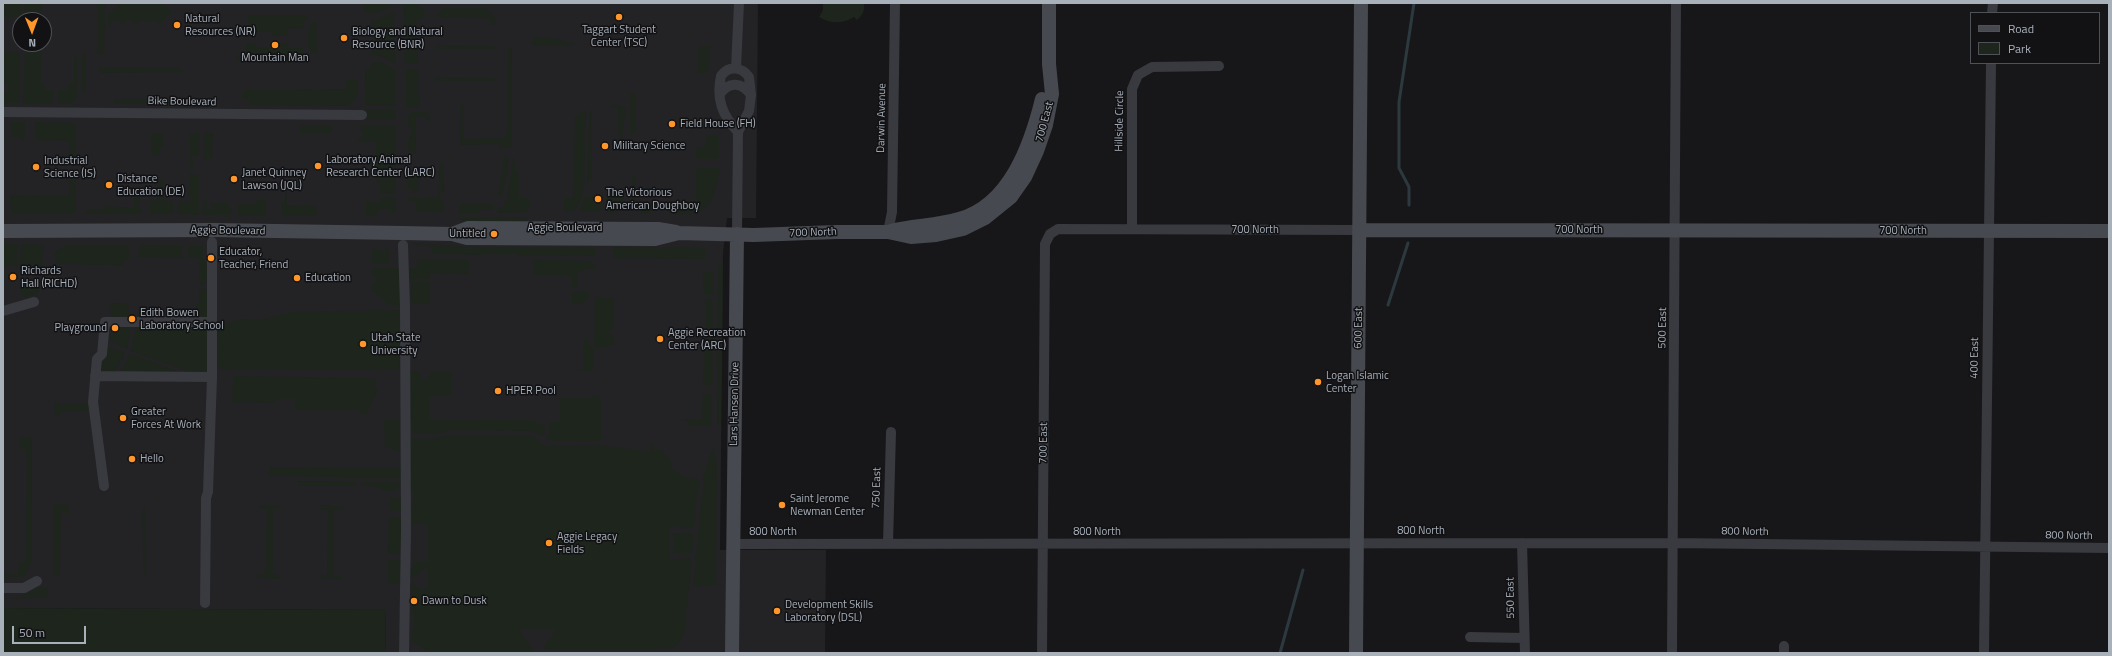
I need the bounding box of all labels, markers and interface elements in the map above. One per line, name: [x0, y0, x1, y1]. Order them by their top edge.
north arrow: [12, 12, 52, 52]
place label: Natural Resources (NR): [185, 12, 256, 38]
marker: Taggart Student Center (TSC): [614, 12, 624, 22]
legend: [1970, 12, 2100, 64]
text: Road: [2008, 19, 2034, 38]
marker: Natural Resources (NR): [172, 20, 182, 30]
place label: Taggart Student Center (TSC): [582, 23, 656, 49]
place label: Biology and Natural Resource (BNR): [352, 25, 443, 51]
marker: Biology and Natural Resource (BNR): [339, 33, 349, 43]
text: N: [28, 35, 36, 51]
text: Park: [2008, 39, 2031, 58]
marker: Mountain Man: [270, 40, 280, 50]
place label: Mountain Man: [241, 51, 309, 65]
street label: Darwin Avenue: [875, 83, 889, 153]
street label: Hillside Circle: [1113, 90, 1127, 152]
street label: Bike Boulevard: [147, 95, 217, 109]
street label: 700 East: [1033, 100, 1057, 144]
place label: Field House (FH): [680, 117, 756, 131]
marker: Field House (FH): [667, 119, 677, 129]
place label: Military Science: [613, 139, 685, 153]
marker: Military Science: [600, 141, 610, 151]
place label: Laboratory Animal Research Center (LARC): [326, 153, 435, 179]
place label: Industrial Science (IS): [44, 154, 96, 180]
marker: Laboratory Animal Research Center (LARC): [313, 161, 323, 171]
marker: Industrial Science (IS): [31, 162, 41, 172]
place label: Janet Quinney Lawson (JQL): [242, 166, 306, 192]
place label: Distance Education (DE): [117, 172, 184, 198]
marker: Janet Quinney Lawson (JQL): [229, 174, 239, 184]
marker: Distance Education (DE): [104, 180, 114, 190]
place label: The Victorious American Doughboy: [606, 186, 699, 212]
marker: The Victorious American Doughboy: [593, 194, 603, 204]
street label: Aggie Boulevard: [528, 221, 602, 235]
street label: 700 North: [1231, 223, 1279, 237]
street label: 700 North: [1555, 223, 1603, 237]
street label: Aggie Boulevard: [191, 224, 265, 238]
street label: 700 North: [1879, 224, 1927, 238]
street label: 700 North: [789, 226, 837, 240]
place label: Untitled: [449, 227, 486, 241]
marker: Untitled: [489, 229, 499, 239]
place label: Educator, Teacher, Friend: [219, 245, 288, 271]
marker: Educator, Teacher, Friend: [206, 253, 216, 263]
place label: Richards Hall (RICHD): [21, 264, 77, 290]
place label: Education: [305, 271, 351, 285]
marker: Richards Hall (RICHD): [8, 272, 18, 282]
marker: Education: [292, 273, 302, 283]
place label: Edith Bowen Laboratory School: [140, 306, 224, 332]
street label: 600 East: [1352, 307, 1366, 349]
street label: 500 East: [1656, 307, 1670, 349]
marker: Edith Bowen Laboratory School: [127, 314, 137, 324]
place label: Playground: [55, 321, 107, 335]
marker: Playground: [110, 323, 120, 333]
place label: Aggie Recreation Center (ARC): [668, 326, 746, 352]
place label: Utah State University: [371, 331, 420, 357]
marker: Aggie Recreation Center (ARC): [655, 334, 665, 344]
street label: 400 East: [1968, 337, 1982, 379]
marker: Utah State University: [358, 339, 368, 349]
street label: Lars Hansen Drive: [728, 362, 742, 446]
place label: Logan Islamic Center: [1326, 369, 1389, 395]
marker: Logan Islamic Center: [1313, 377, 1323, 387]
place label: HPER Pool: [506, 384, 556, 398]
marker: HPER Pool: [493, 386, 503, 396]
place label: Greater Forces At Work: [131, 405, 201, 431]
marker: Greater Forces At Work: [118, 413, 128, 423]
street label: 700 East: [1037, 422, 1051, 464]
place label: Hello: [140, 452, 164, 466]
marker: Hello: [127, 454, 137, 464]
street label: 750 East: [870, 467, 884, 509]
place label: Saint Jerome Newman Center: [790, 492, 865, 518]
marker: Saint Jerome Newman Center: [777, 500, 787, 510]
street label: 800 North: [1397, 524, 1445, 538]
street label: 800 North: [749, 525, 797, 539]
street label: 800 North: [1073, 525, 1121, 539]
street label: 800 North: [1721, 525, 1769, 539]
street label: 800 North: [2045, 529, 2093, 543]
place label: Aggie Legacy Fields: [557, 530, 617, 556]
marker: Aggie Legacy Fields: [544, 538, 554, 548]
street label: 550 East: [1504, 577, 1518, 619]
place label: Dawn to Dusk: [422, 594, 487, 608]
marker: Dawn to Dusk: [409, 596, 419, 606]
place label: Development Skills Laboratory (DSL): [785, 598, 873, 624]
marker: Development Skills Laboratory (DSL): [772, 606, 782, 616]
scale bar: [14, 618, 88, 644]
text: 50 m: [19, 623, 45, 642]

